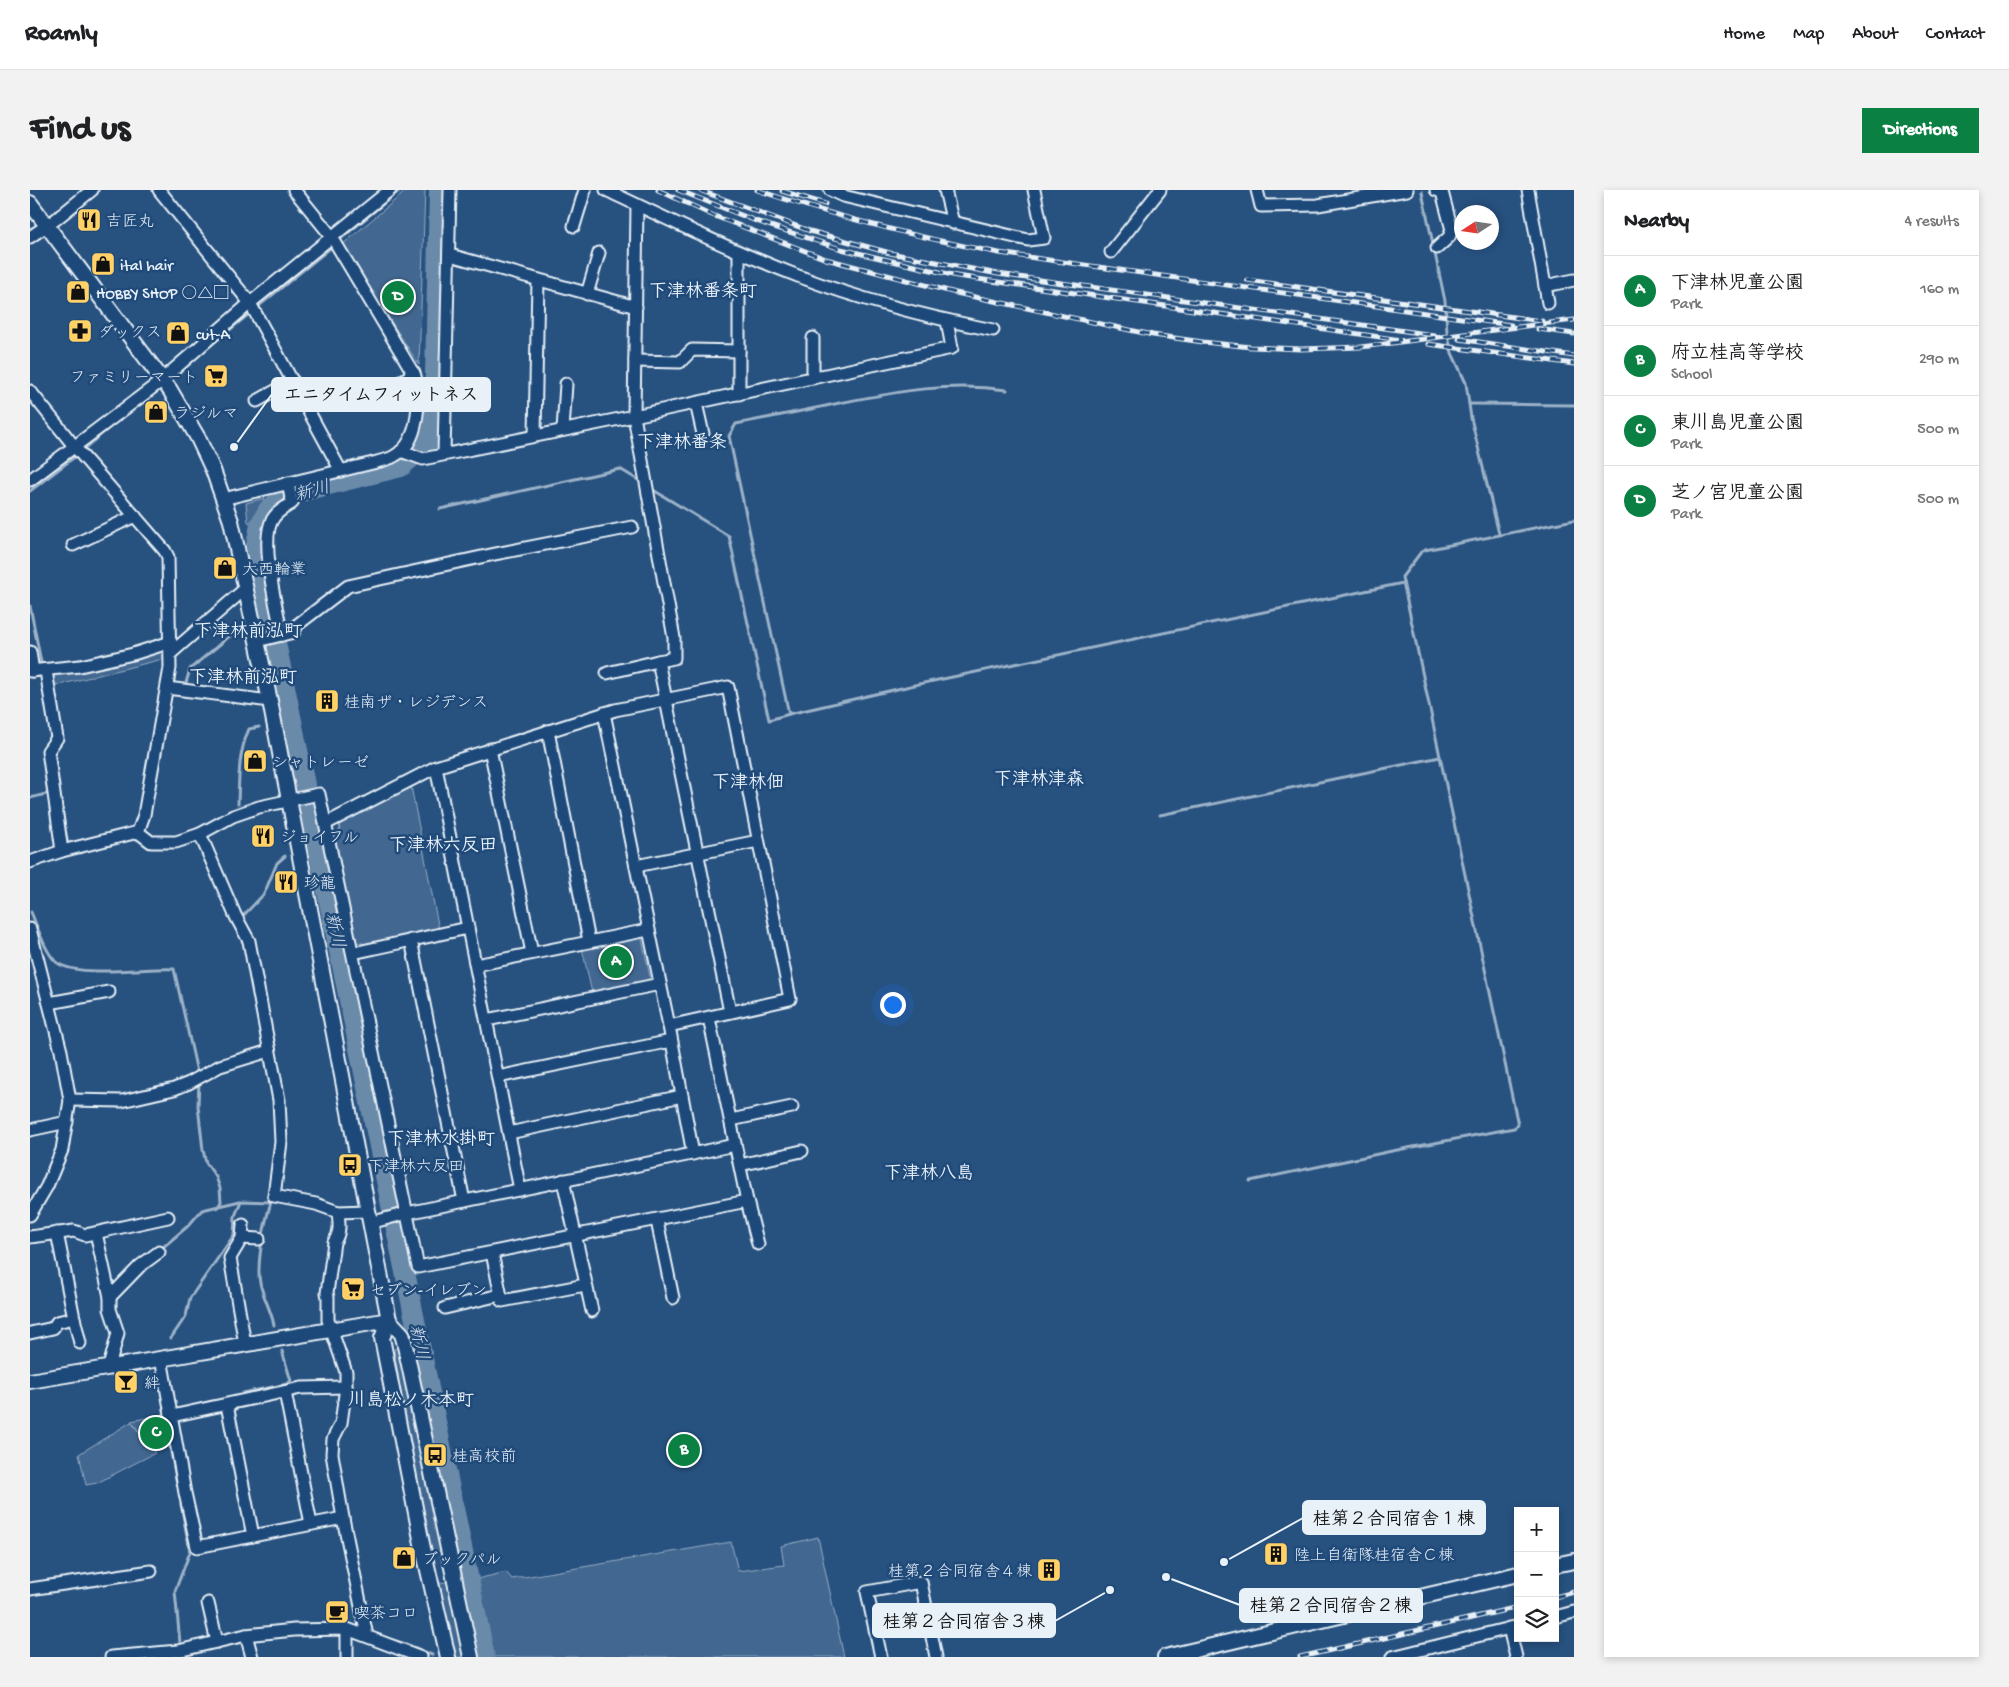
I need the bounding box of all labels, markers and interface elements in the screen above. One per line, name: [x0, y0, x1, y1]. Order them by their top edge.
text: Roamly: [25, 20, 98, 49]
text: Home: [1723, 24, 1765, 45]
text: Map: [1793, 24, 1824, 45]
text: About: [1852, 24, 1898, 45]
text: Contact: [1926, 24, 1984, 45]
button: Directions: [1862, 108, 1979, 153]
text: Find us: [30, 110, 130, 151]
north arrow: [1454, 205, 1499, 250]
restaurant icon: 吉匠丸: [76, 207, 102, 233]
text: Nearby: [1624, 210, 1689, 235]
place label: 吉匠丸: [106, 213, 154, 233]
text: 4 results: [1904, 213, 1959, 232]
shop icon: ital hair: [90, 251, 116, 277]
place label: ital hair: [120, 258, 174, 277]
text: 下津林児童公園: [1671, 273, 1804, 296]
pin: D: [382, 278, 414, 316]
shop icon: HOBBY SHOP ○△□: [65, 279, 91, 305]
district label: 下津林番条町: [649, 281, 757, 303]
text: A: [1635, 281, 1645, 300]
text: 160 m: [1920, 281, 1959, 300]
place label: HOBBY SHOP ○△□: [96, 285, 229, 305]
text: Park: [1671, 296, 1702, 315]
pharmacy icon: ダックス: [67, 318, 93, 344]
shop icon: cut-A: [165, 320, 191, 346]
place label: ダックス: [98, 324, 162, 344]
place label: cut-A: [196, 327, 232, 346]
text: 府立桂高等学校: [1671, 343, 1804, 366]
text: B: [1636, 351, 1644, 370]
text: 290 m: [1919, 351, 1959, 370]
supermarket icon: ファミリーマート: [203, 363, 229, 389]
text: School: [1671, 366, 1713, 385]
place label: ファミリーマート: [70, 370, 198, 389]
callout: エニタイムフィットネス: [272, 378, 490, 411]
text: エニタイムフィットネス: [284, 386, 478, 407]
shop icon: ラジルマ: [143, 399, 169, 425]
place label: ラジルマ: [174, 405, 238, 425]
text: 東川島児童公園: [1671, 413, 1804, 436]
text: C: [1636, 421, 1644, 440]
text: 500 m: [1917, 421, 1959, 440]
district label: 下津林番条: [637, 432, 727, 454]
text: Park: [1671, 436, 1702, 455]
water label: 新川: [292, 477, 333, 507]
text: 芝ノ宮児童公園: [1671, 483, 1804, 506]
text: D: [1635, 491, 1645, 510]
text: 500 m: [1917, 491, 1959, 510]
text: Park: [1671, 506, 1702, 525]
shop icon: 大西輪業: [212, 555, 238, 581]
place label: 大西輪業: [242, 561, 306, 581]
district label: 下津林前泓町: [194, 621, 302, 643]
district label: 下津林前泓町: [189, 667, 297, 689]
building icon: 桂南ザ・レジデンス: [314, 688, 340, 714]
place label: 桂南ザ・レジデンス: [344, 693, 488, 714]
shop icon: シャトレーゼ: [242, 748, 268, 774]
place label: シャトレーゼ: [272, 755, 369, 774]
district label: 下津林津森: [994, 769, 1084, 791]
district label: 下津林佃: [712, 772, 784, 794]
restaurant icon: ジョイフル: [250, 823, 276, 849]
place label: ジョイフル: [280, 829, 359, 849]
district label: 下津林六反田: [389, 835, 497, 857]
restaurant icon: 珍龍: [273, 869, 299, 895]
place label: 珍龍: [304, 874, 336, 895]
water label: 新川: [320, 911, 349, 950]
pin: A: [600, 943, 632, 981]
your location: [880, 992, 906, 1018]
district label: 下津林水掛町: [387, 1129, 495, 1151]
bus stop icon: 下津林六反田: [337, 1152, 363, 1178]
place label: 下津林六反田: [368, 1157, 464, 1178]
district label: 下津林八島: [884, 1163, 974, 1185]
supermarket icon: セブン-イレブン: [340, 1276, 366, 1302]
place label: セブン-イレブン: [370, 1282, 487, 1302]
water label: 新川: [404, 1323, 433, 1362]
bar icon: 絆: [113, 1369, 139, 1395]
place label: 絆: [144, 1375, 160, 1395]
district label: 川島松ノ木本町: [348, 1390, 474, 1412]
pin: C: [140, 1414, 172, 1452]
pin: B: [668, 1431, 700, 1469]
bus stop icon: 桂高校前: [422, 1442, 448, 1468]
place label: 桂高校前: [452, 1448, 516, 1468]
callout: 桂第２合同宿舎１棟: [1303, 1501, 1485, 1534]
map controls: [1514, 1507, 1559, 1642]
button: +: [1514, 1507, 1559, 1552]
text: 桂第２合同宿舎１棟: [1313, 1509, 1475, 1531]
building icon: 陸上自衛隊桂宿舎Ｃ棟: [1263, 1541, 1289, 1567]
shop icon: ブックパル: [391, 1545, 417, 1571]
place label: 陸上自衛隊桂宿舎Ｃ棟: [1294, 1546, 1454, 1567]
place label: ブックパル: [422, 1551, 502, 1571]
button: −: [1514, 1552, 1559, 1597]
building icon: 桂第２合同宿舎４棟: [1036, 1557, 1062, 1583]
place label: 桂第２合同宿舎４棟: [888, 1562, 1032, 1583]
callout: 桂第２合同宿舎２棟: [1240, 1589, 1422, 1622]
text: 桂第２合同宿舎２棟: [1250, 1596, 1412, 1618]
button: layers: [1514, 1597, 1559, 1642]
cafe icon: 喫茶コロ: [324, 1599, 350, 1625]
callout: 桂第２合同宿舎３棟: [873, 1604, 1055, 1637]
place label: 喫茶コロ: [354, 1605, 418, 1625]
text: 桂第２合同宿舎３棟: [883, 1612, 1045, 1634]

